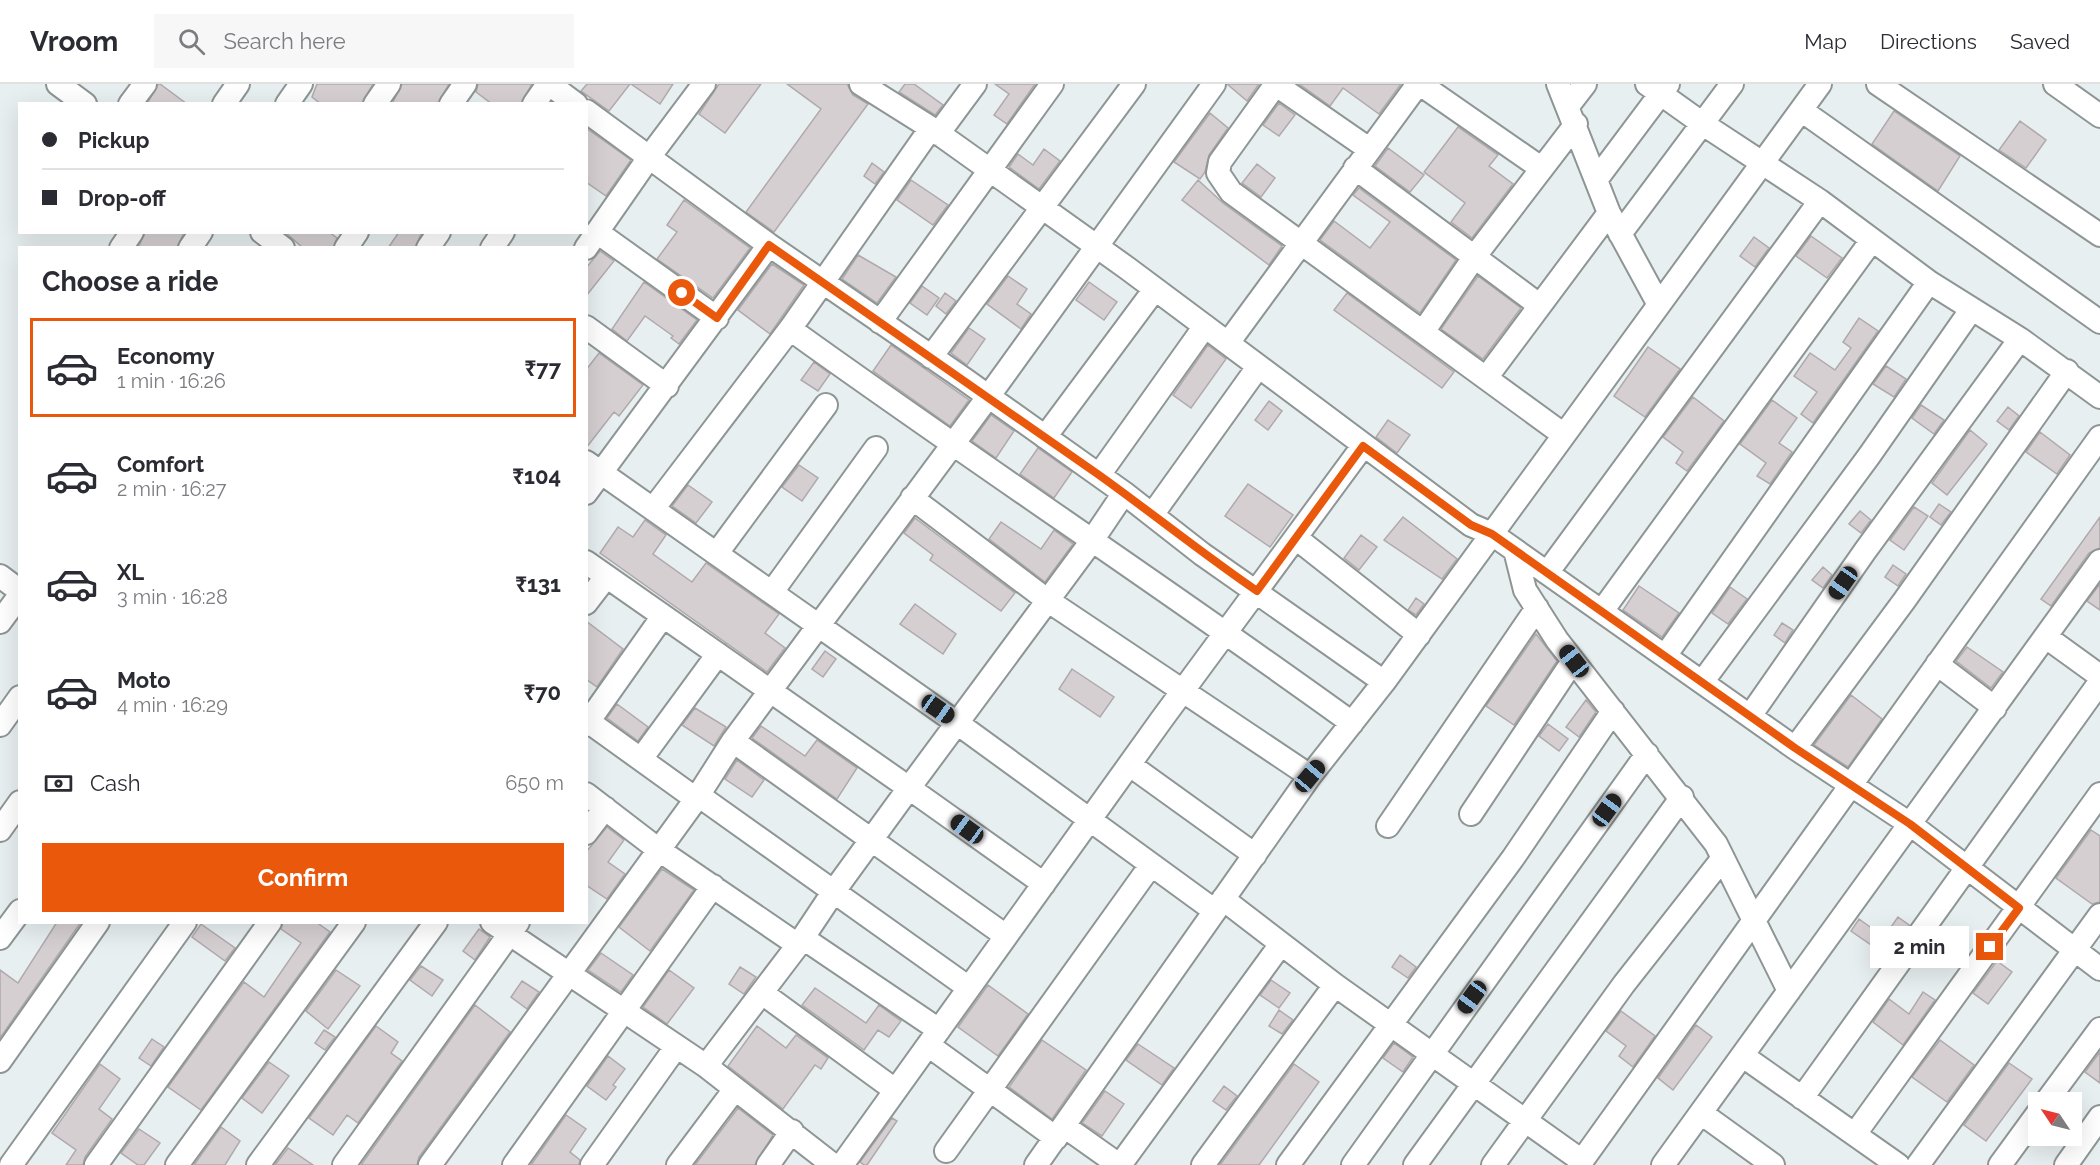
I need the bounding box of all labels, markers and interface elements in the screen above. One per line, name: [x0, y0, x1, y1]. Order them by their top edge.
search box: [154, 14, 574, 68]
text: Vroom: [30, 25, 118, 58]
icon: search: [175, 25, 208, 58]
text: Search here: [223, 28, 346, 54]
text: Map: [1804, 29, 1847, 54]
text: Directions: [1880, 29, 1977, 54]
text: Saved: [2010, 29, 2070, 54]
text: Pickup: [78, 127, 150, 153]
text: Drop-off: [78, 185, 166, 211]
text: Choose a ride: [42, 266, 218, 297]
route start: [668, 279, 695, 306]
icon: car: [45, 341, 99, 395]
text: Economy: [117, 343, 215, 369]
text: ₹77: [524, 355, 561, 381]
text: 1 min · 16:26: [117, 369, 226, 393]
icon: car: [45, 449, 99, 503]
text: Comfort: [117, 451, 204, 477]
text: ₹104: [512, 463, 561, 489]
text: 2 min · 16:27: [117, 477, 226, 501]
icon: car: [45, 557, 99, 611]
text: XL: [117, 559, 144, 585]
car: [1825, 563, 1861, 603]
text: ₹131: [515, 571, 561, 597]
text: 3 min · 16:28: [117, 585, 228, 609]
car: [1556, 641, 1592, 681]
icon: car: [45, 665, 99, 719]
text: Moto: [117, 667, 171, 693]
text: ₹70: [523, 679, 561, 705]
car: [918, 691, 958, 727]
text: 4 min · 16:29: [117, 693, 228, 717]
car: [1292, 756, 1328, 796]
icon: cash: [42, 767, 75, 800]
text: Cash: [90, 770, 141, 796]
text: 650 m: [505, 771, 564, 795]
car: [1589, 790, 1625, 830]
car: [947, 811, 987, 847]
button: Confirm: [42, 843, 564, 912]
callout: 2 min: [1870, 926, 1969, 968]
route end: [1976, 933, 2003, 960]
text: 2 min: [1894, 935, 1945, 959]
car: [1454, 977, 1490, 1017]
north arrow: [2028, 1092, 2082, 1146]
map controls: [2028, 1092, 2082, 1146]

